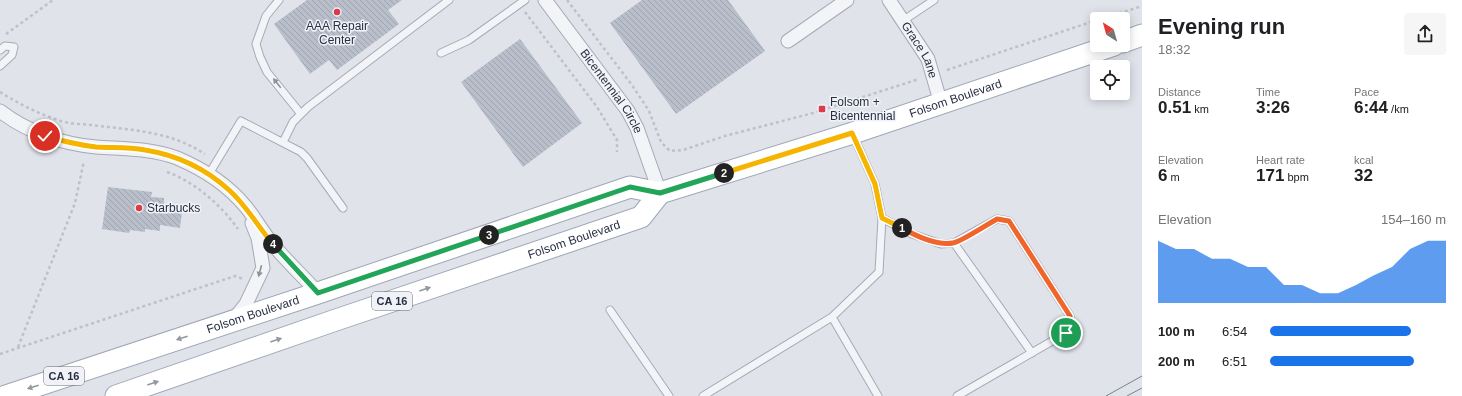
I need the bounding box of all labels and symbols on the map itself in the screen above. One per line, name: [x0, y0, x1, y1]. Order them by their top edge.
marker: AAA Repair Center: [332, 7, 342, 17]
north arrow: [1090, 12, 1130, 52]
place label: AAA Repair Center: [306, 19, 368, 47]
street label: Grace Lane: [898, 19, 940, 80]
street label: Bicentennial Circle: [577, 46, 645, 135]
street label: Folsom Boulevard: [907, 76, 1004, 121]
one-way arrow: [272, 78, 281, 89]
place label: Folsom + Bicentennial: [830, 95, 895, 123]
marker: Folsom + Bicentennial: [817, 104, 827, 114]
pin: [28, 119, 62, 153]
pin: 2: [714, 163, 734, 183]
place label: Starbucks: [147, 201, 200, 215]
marker: Starbucks: [134, 203, 144, 213]
street label: Folsom Boulevard: [526, 217, 622, 262]
pin: 1: [892, 218, 912, 238]
pin: 3: [479, 225, 499, 245]
pin: 4: [263, 234, 283, 254]
one-way arrow: [257, 264, 263, 277]
one-way arrow: [420, 286, 432, 292]
road number: CA 16: [372, 292, 412, 310]
street label: Folsom Boulevard: [205, 293, 301, 336]
pin: [1049, 316, 1083, 350]
one-way arrow: [176, 335, 188, 341]
one-way arrow: [270, 337, 282, 343]
road number: CA 16: [44, 367, 84, 385]
one-way arrow: [147, 380, 159, 386]
one-way arrow: [27, 384, 39, 390]

